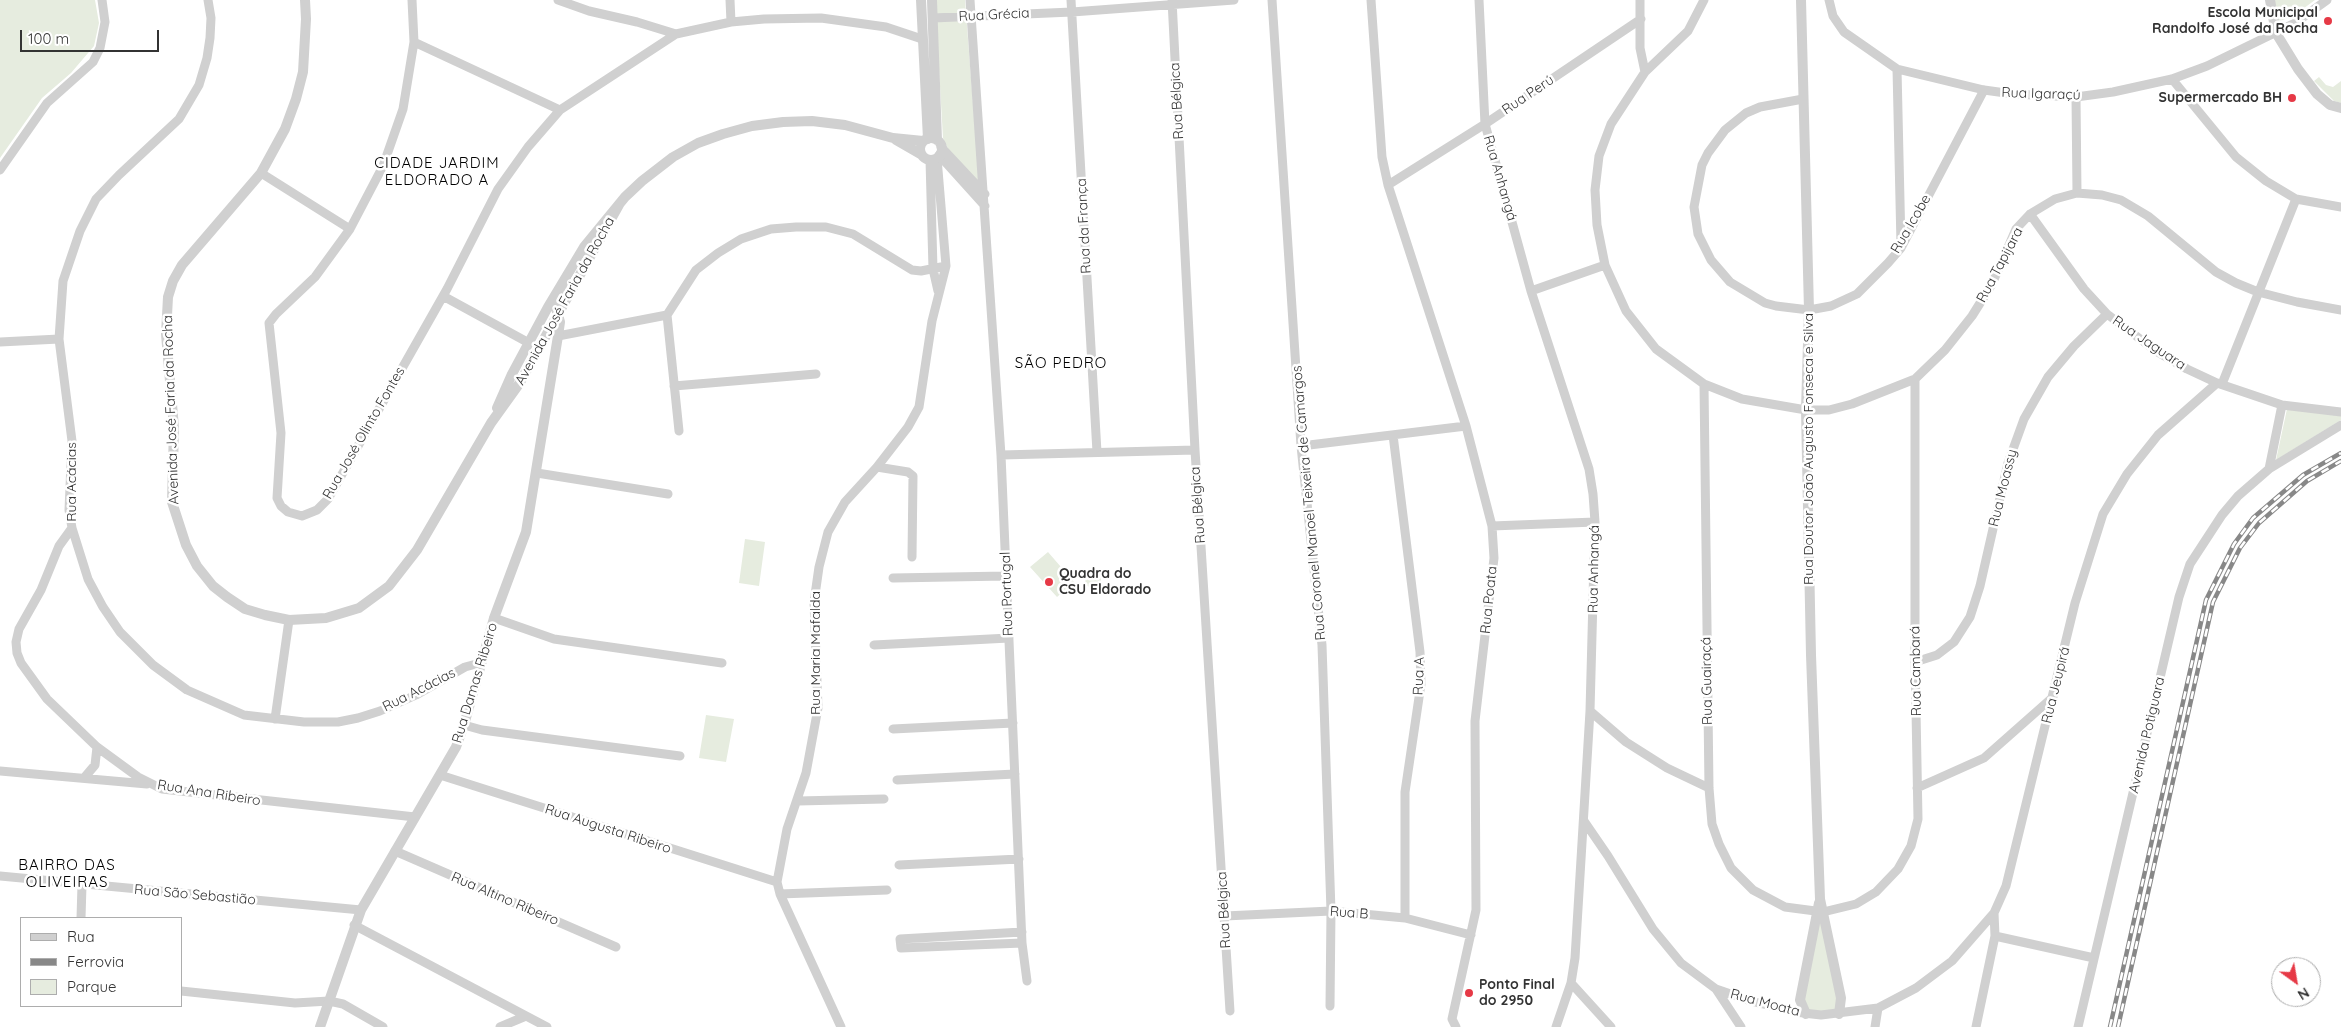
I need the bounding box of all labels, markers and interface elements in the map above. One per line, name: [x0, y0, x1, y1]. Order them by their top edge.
street label: Rua Grécia: [958, 5, 1030, 25]
place label: Escola Municipal Randolfo José da Rocha: [2152, 5, 2318, 38]
marker: Escola Municipal Randolfo José da Rocha: [2322, 15, 2334, 27]
scale bar: [22, 20, 161, 52]
text: 100 m: [28, 29, 69, 48]
street label: Rua Bélgica: [1167, 62, 1187, 140]
street label: Rua Perú: [1499, 72, 1557, 118]
street label: Rua Igaraçú: [2001, 84, 2081, 104]
place label: Supermercado BH: [2159, 90, 2282, 106]
marker: Supermercado BH: [2286, 92, 2298, 104]
street label: Rua Anhangá: [1480, 133, 1520, 223]
district label: CIDADE JARDIM ELDORADO A: [373, 154, 501, 189]
street label: Rua da França: [1073, 178, 1095, 274]
street label: Rua Icobe: [1887, 192, 1935, 256]
street label: Avenida José Faria da Rocha: [512, 214, 618, 388]
street label: Rua Tapijara: [1973, 225, 2027, 305]
street label: Rua Jaguara: [2109, 312, 2189, 374]
street label: Rua Doutor João Augusto Fonseca e Silva: [1801, 313, 1817, 585]
street label: Avenida José Faria da Rocha: [159, 315, 183, 505]
district label: SÃO PEDRO: [1014, 354, 1108, 372]
street label: Rua José Olinto Fontes: [319, 364, 409, 502]
street label: Rua Coronel Manoel Teixeira de Camargos: [1289, 365, 1329, 641]
street label: Rua Acácias: [64, 442, 80, 522]
street label: Rua Moassy: [1985, 448, 2021, 528]
street label: Rua Bélgica: [1187, 466, 1209, 544]
street label: Rua Anhangá: [1585, 525, 1603, 613]
street label: Rua Portugal: [997, 551, 1017, 637]
street label: Rua Poata: [1477, 565, 1501, 635]
place label: Quadra do CSU Eldorado: [1059, 566, 1151, 598]
marker: Quadra do CSU Eldorado: [1043, 576, 1055, 588]
street label: Rua Maria Mafalda: [808, 591, 824, 715]
street label: Rua Damas Ribeiro: [449, 621, 501, 745]
street label: Rua Cambará: [1907, 626, 1925, 716]
street label: Rua Guairaçá: [1698, 637, 1716, 725]
street label: Rua Jeupirá: [2038, 645, 2074, 725]
street label: Rua A: [1410, 656, 1428, 696]
street label: Rua Acácias: [380, 664, 458, 716]
street label: Avenida Potiguara: [2125, 675, 2169, 795]
street label: Rua Ana Ribeiro: [156, 777, 262, 809]
street label: Rua Augusta Ribeiro: [543, 801, 673, 857]
district label: BAIRRO DAS OLIVEIRAS: [17, 856, 117, 891]
street label: Rua Altino Ribeiro: [449, 869, 561, 929]
street label: Rua Bélgica: [1214, 871, 1234, 949]
street label: Rua São Sebastião: [133, 881, 257, 909]
street label: Rua B: [1329, 903, 1369, 923]
legend: [20, 917, 182, 1007]
text: Rua: [67, 927, 95, 946]
text: Ferrovia: [67, 952, 124, 971]
north arrow: [2271, 957, 2321, 1007]
text: Parque: [67, 977, 117, 996]
place label: Ponto Final do 2950: [1479, 977, 1555, 1010]
text: N: [2294, 984, 2313, 1004]
street label: Rua Moata: [1728, 986, 1802, 1020]
marker: Ponto Final do 2950: [1463, 987, 1475, 999]

